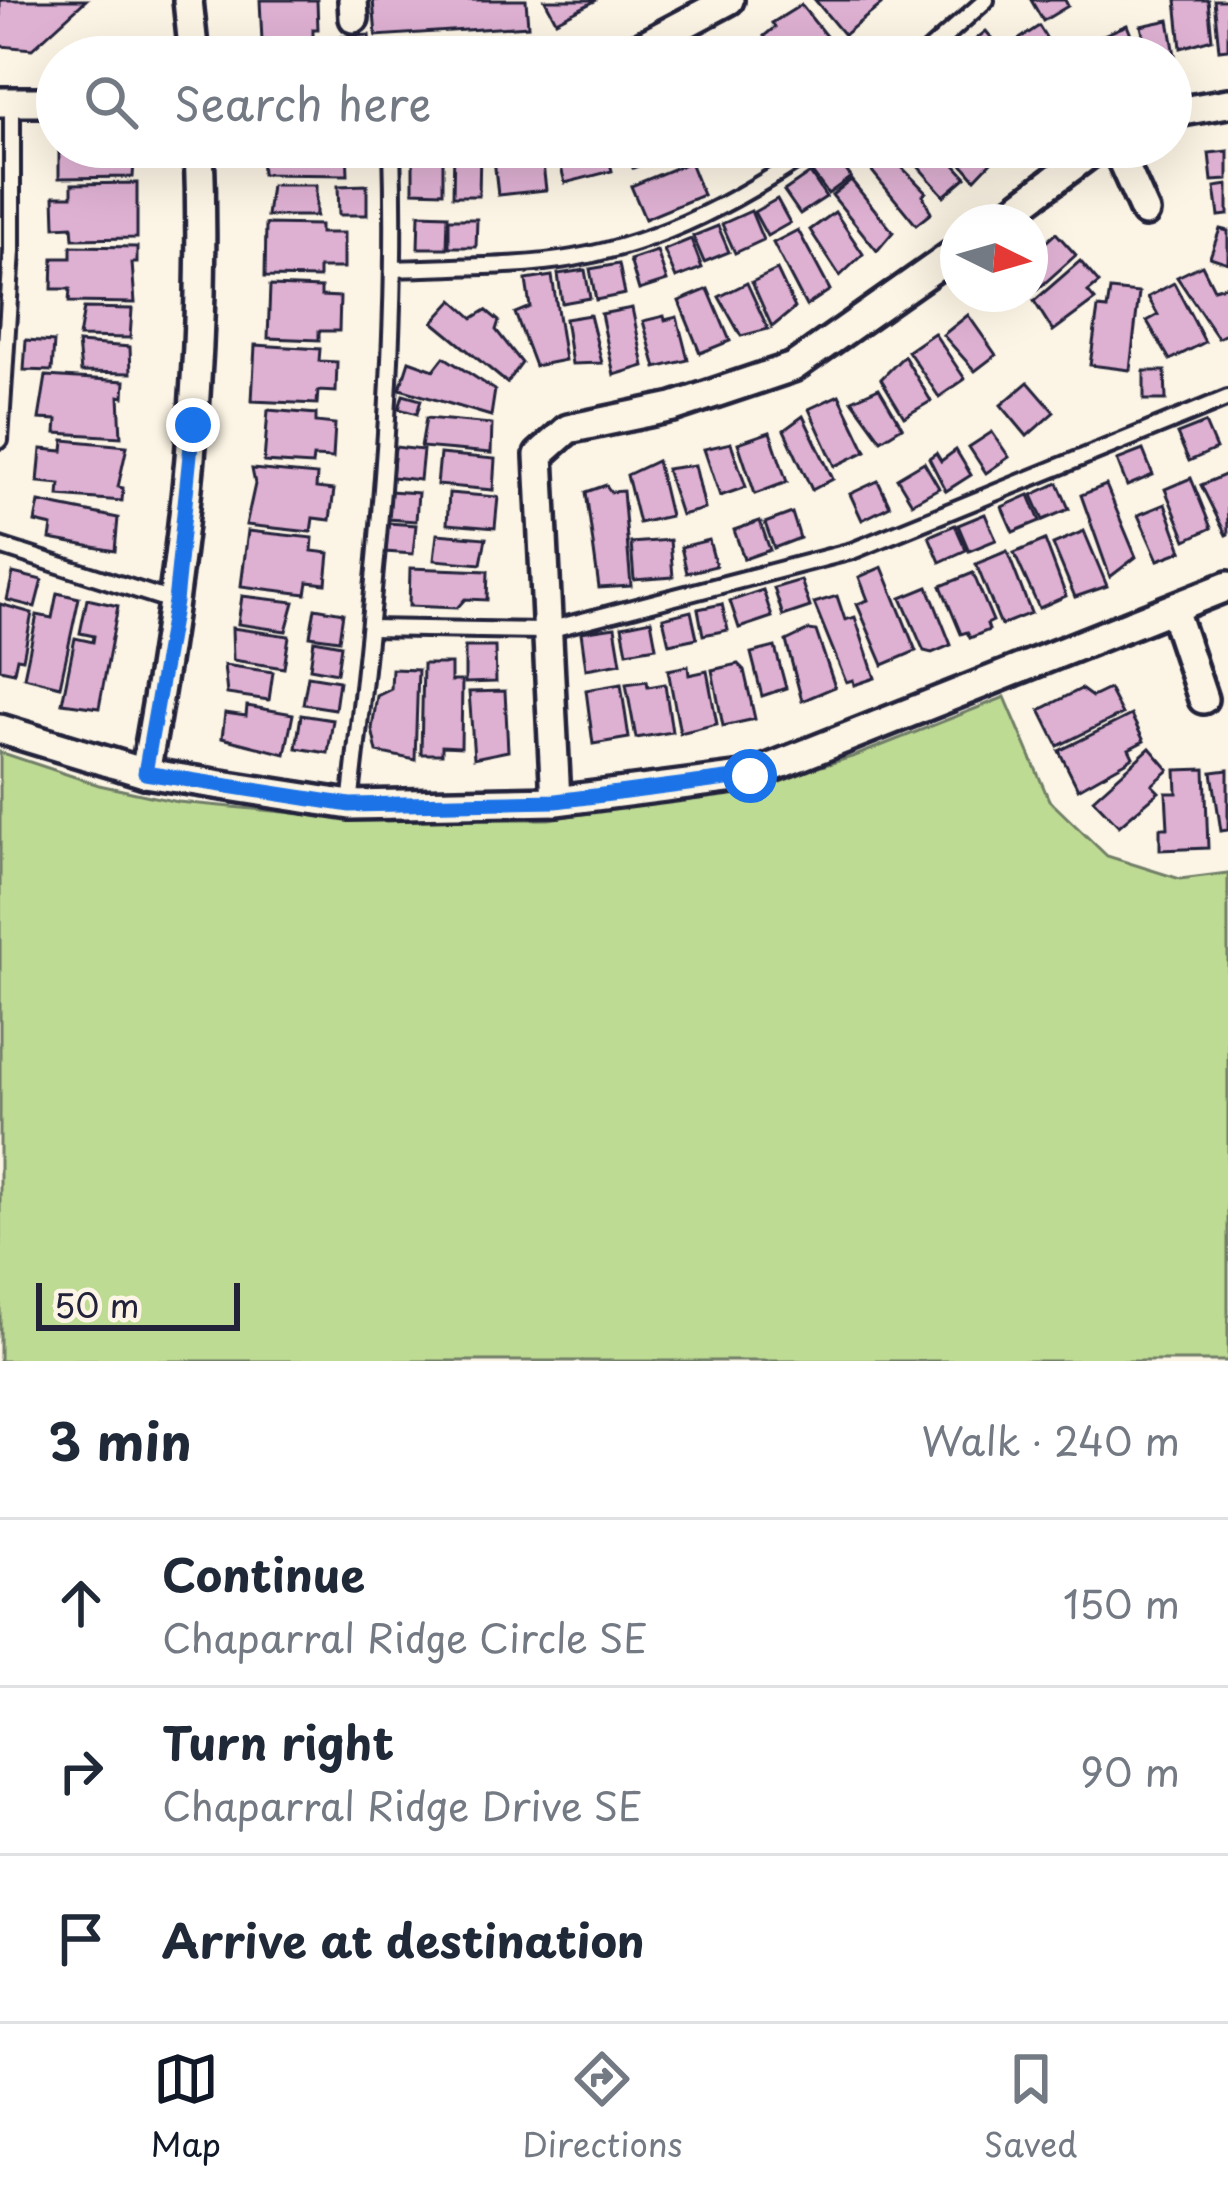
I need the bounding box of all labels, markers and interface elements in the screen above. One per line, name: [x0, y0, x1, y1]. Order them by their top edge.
search box: [36, 36, 1192, 168]
text: Search here: [174, 68, 431, 136]
icon: search: [78, 69, 144, 135]
north arrow: [940, 204, 1048, 312]
route end: [166, 398, 220, 452]
route start: [723, 749, 777, 803]
scale bar: [36, 1277, 240, 1330]
text: 50 m: [54, 1279, 140, 1329]
text: 3 min: [48, 1401, 192, 1478]
text: Walk · 240 m: [922, 1410, 1180, 1469]
text: Continue: [162, 1539, 365, 1607]
icon: ahead: [48, 1570, 114, 1636]
text: 150 m: [1063, 1573, 1180, 1632]
text: Chaparral Ridge Circle SE: [162, 1607, 648, 1666]
text: Turn right: [162, 1707, 394, 1775]
icon: right: [48, 1738, 114, 1804]
text: 90 m: [1080, 1741, 1180, 1800]
text: Chaparral Ridge Drive SE: [162, 1775, 643, 1834]
text: Arrive at destination: [162, 1905, 645, 1973]
icon: arrive: [48, 1906, 114, 1972]
tab: Map: [151, 2046, 221, 2168]
tab: Directions: [522, 2046, 683, 2168]
tab: Saved: [984, 2046, 1077, 2168]

